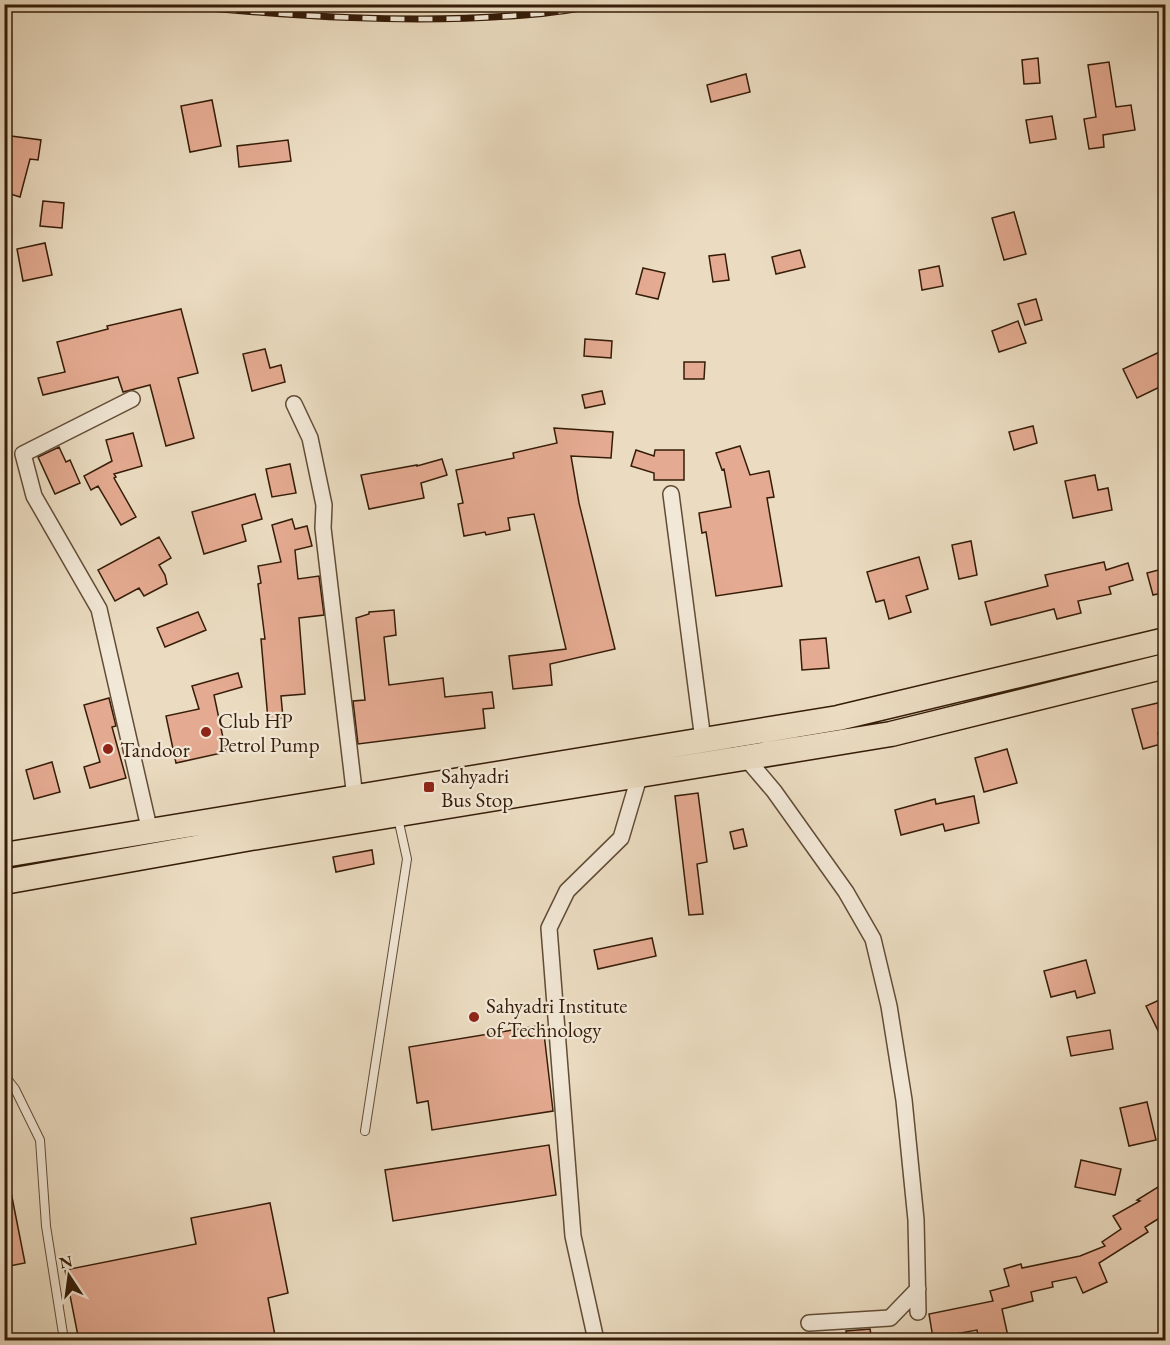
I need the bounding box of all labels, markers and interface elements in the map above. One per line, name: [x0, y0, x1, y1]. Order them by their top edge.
place label: Club HP Petrol Pump: [218, 707, 320, 758]
marker: Club HP Petrol Pump: [199, 725, 213, 739]
place label: Tandoor: [120, 736, 190, 763]
marker: Tandoor: [101, 742, 115, 756]
place label: Sahyadri Bus Stop: [441, 762, 513, 813]
marker: Sahyadri Bus Stop: [422, 780, 436, 794]
place label: Sahyadri Institute of Technology: [486, 992, 628, 1043]
marker: Sahyadri Institute of Technology: [467, 1010, 481, 1024]
north arrow: [39, 1246, 99, 1306]
text: N: [57, 1250, 74, 1274]

